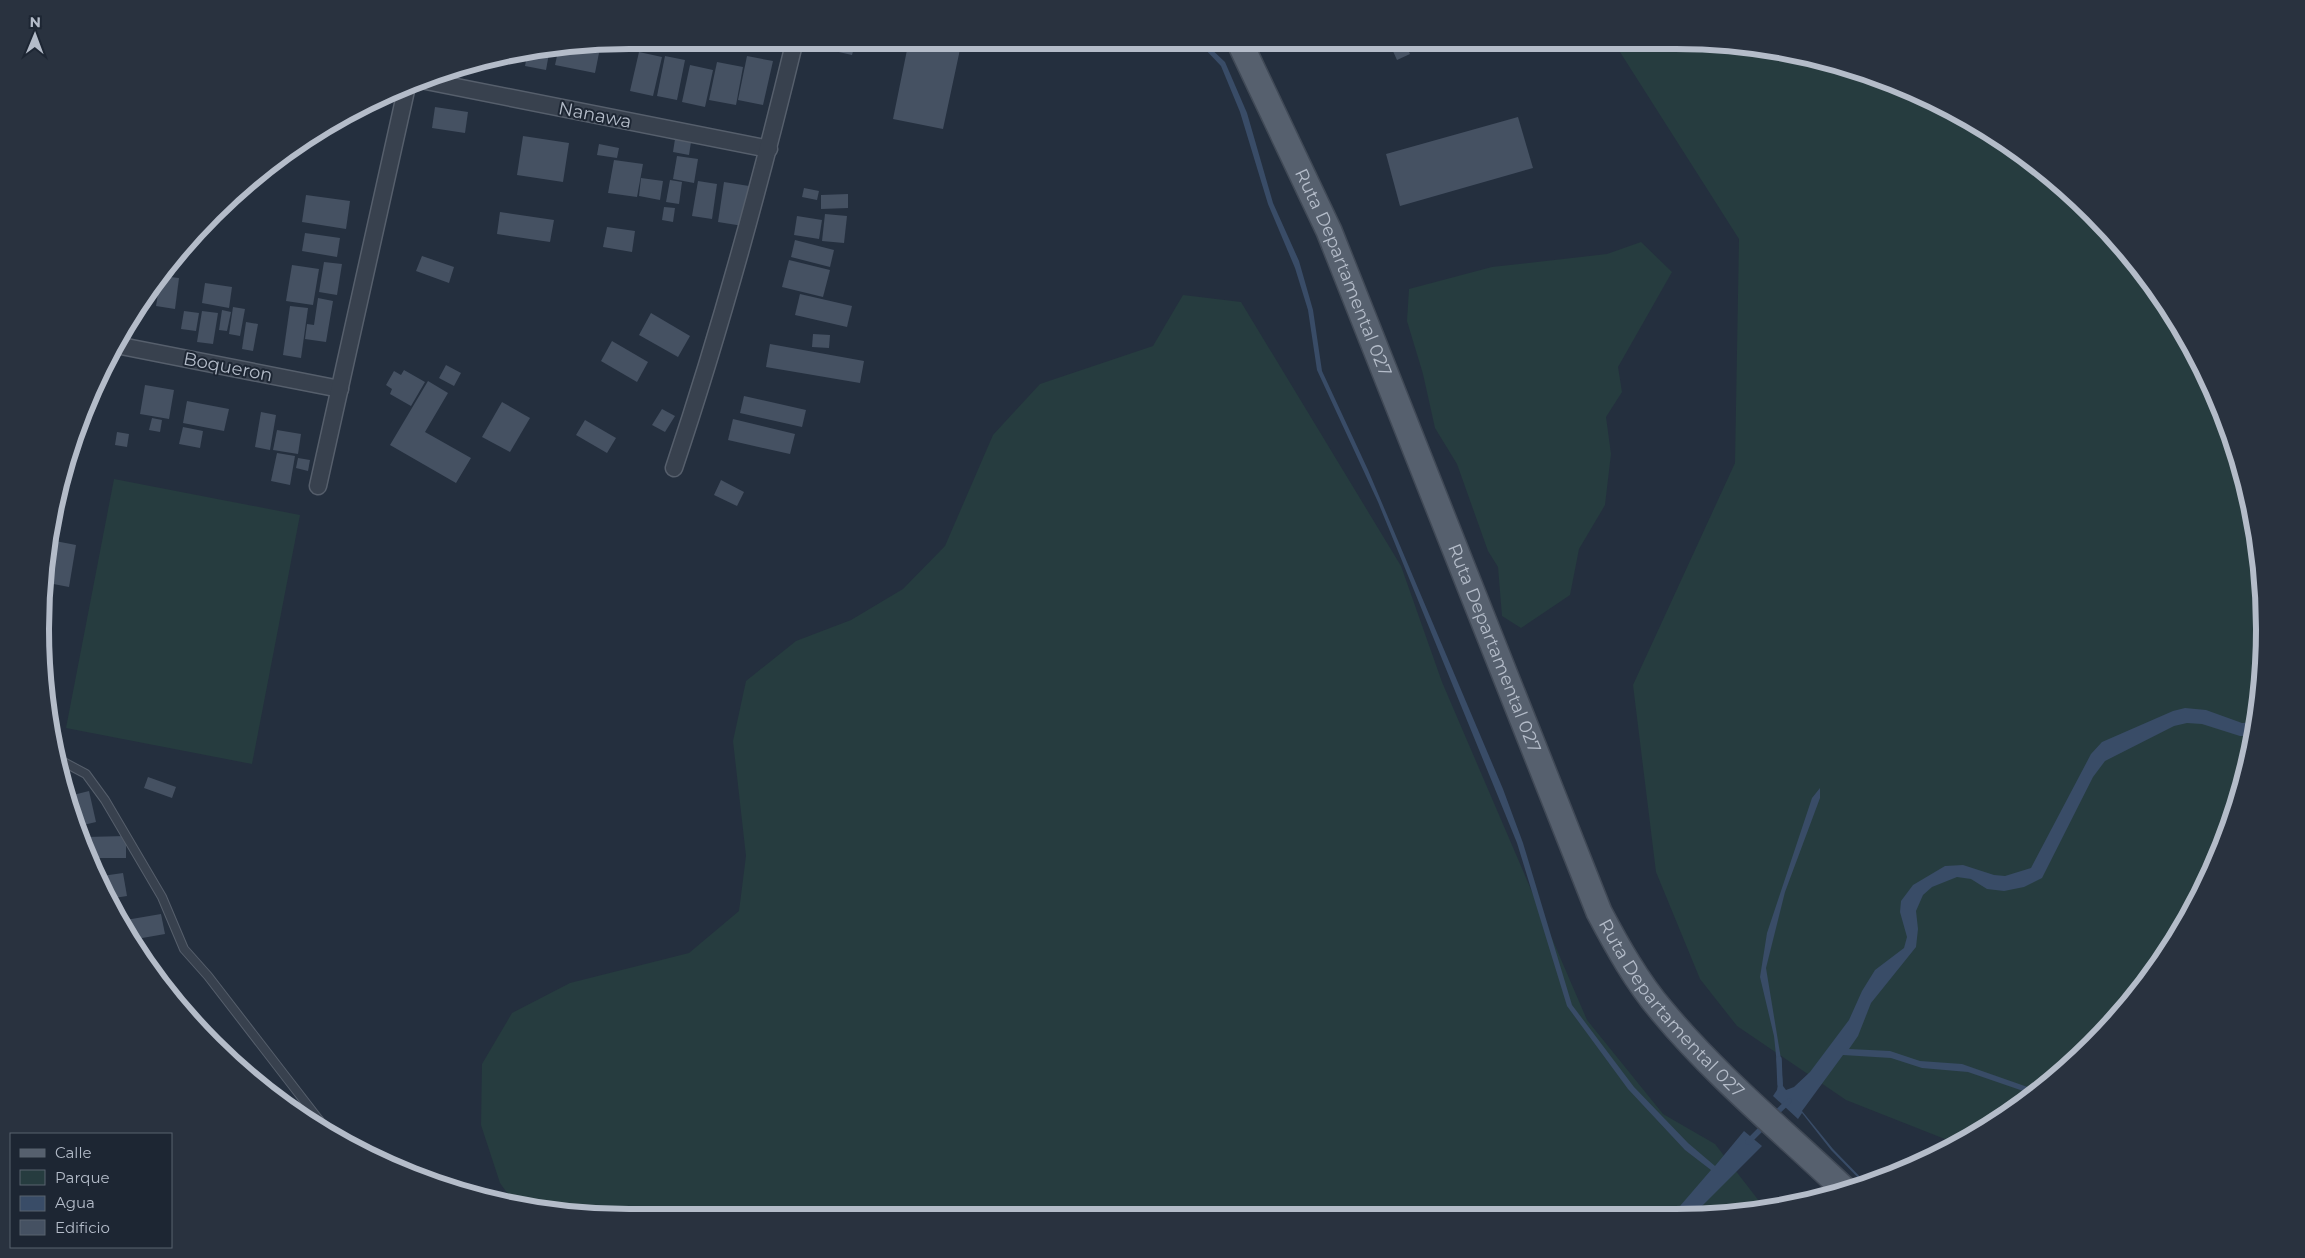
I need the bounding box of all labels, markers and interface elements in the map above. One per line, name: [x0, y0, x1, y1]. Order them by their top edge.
north arrow: [10, 10, 60, 60]
text: N: [29, 13, 41, 31]
street label: Nanawa: [557, 97, 633, 133]
street label: Ruta Departamental 027: [1290, 165, 1396, 379]
street label: Boqueron: [181, 348, 275, 386]
street label: Ruta Departamental 027: [1443, 540, 1546, 756]
street label: Ruta Departamental 027: [1594, 915, 1749, 1102]
legend: [10, 1133, 172, 1248]
text: Calle: [55, 1143, 92, 1162]
text: Parque: [55, 1168, 110, 1187]
text: Agua: [55, 1193, 95, 1212]
text: Edificio: [55, 1218, 110, 1237]

